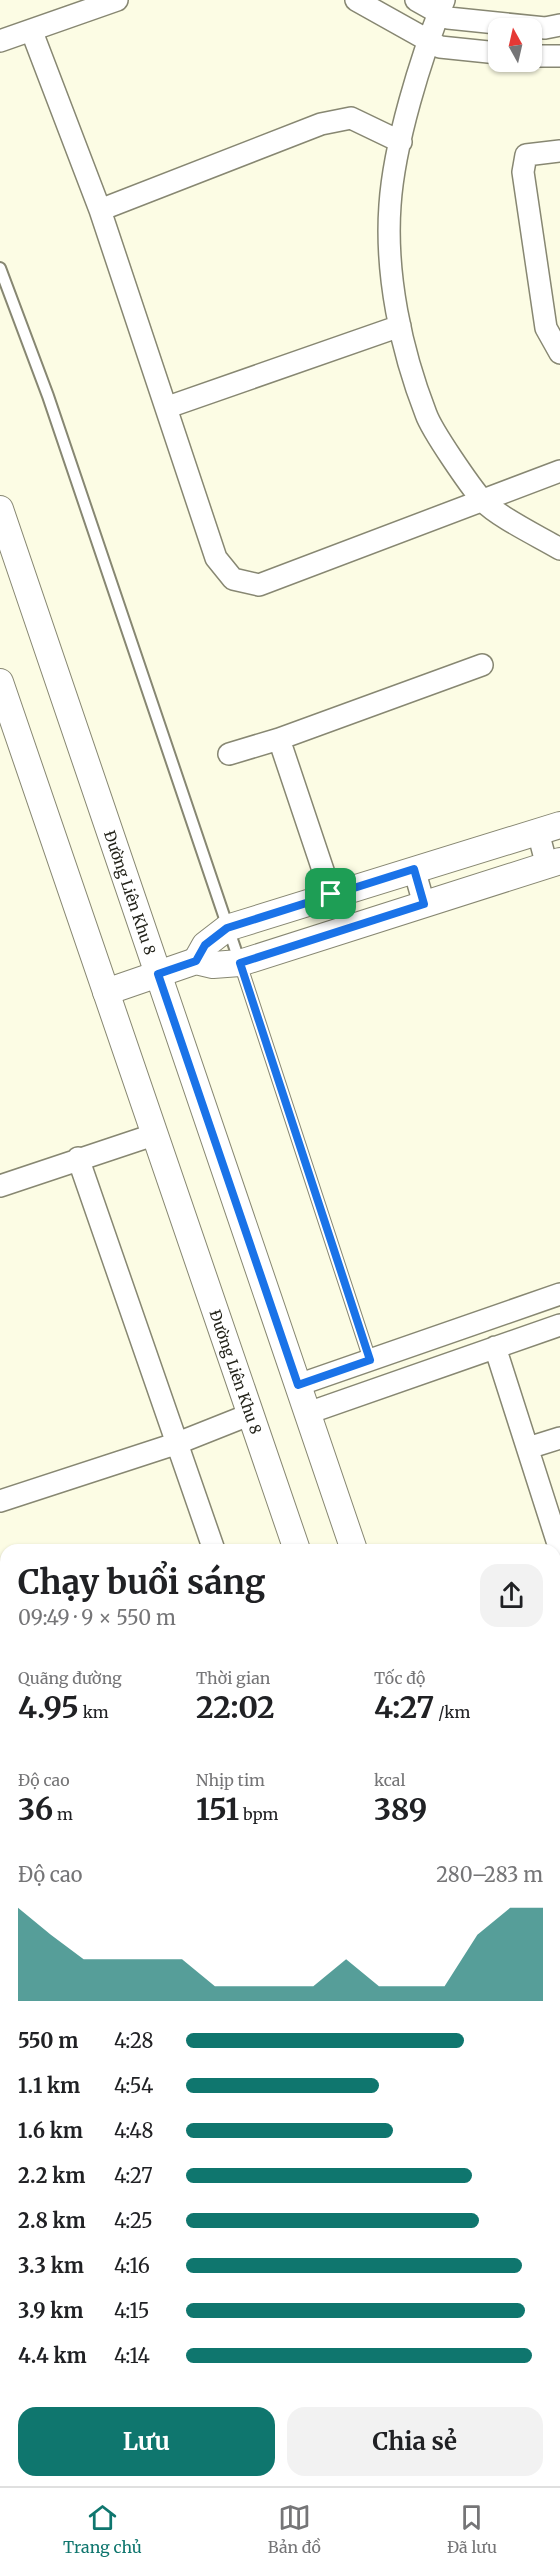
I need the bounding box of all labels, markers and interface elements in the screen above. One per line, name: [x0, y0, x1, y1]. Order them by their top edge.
north arrow: [488, 18, 542, 72]
map controls: [488, 18, 542, 72]
street label: Đường Liên Khu 8: [100, 828, 160, 957]
pin: [305, 868, 356, 919]
icon: arrive: [314, 877, 347, 910]
street label: Đường Liên Khu 8: [206, 1307, 266, 1436]
text: Chạy buổi sáng: [18, 1562, 265, 1603]
button: share: [480, 1564, 543, 1627]
text: 09:49 · 9 × 550 m: [18, 1605, 176, 1630]
text: Quãng đường: [18, 1668, 122, 1688]
text: Thời gian: [196, 1668, 270, 1688]
text: Tốc độ: [374, 1668, 425, 1688]
text: 4.95: [18, 1688, 79, 1726]
text: 22:02: [196, 1688, 275, 1726]
text: 4:27: [374, 1688, 434, 1726]
text: km: [79, 1702, 109, 1722]
text: /km: [434, 1702, 470, 1722]
text: Độ cao: [18, 1770, 70, 1790]
text: Nhịp tim: [196, 1770, 265, 1790]
text: kcal: [374, 1770, 405, 1790]
text: 36: [18, 1790, 53, 1828]
text: 151: [196, 1790, 239, 1828]
text: 389: [374, 1790, 427, 1828]
text: m: [53, 1804, 73, 1824]
text: bpm: [239, 1804, 278, 1824]
text: Độ cao: [18, 1862, 82, 1887]
text: 280–283 m: [436, 1862, 543, 1887]
text: 550 m: [18, 2028, 78, 2053]
text: 4:28: [114, 2028, 153, 2053]
text: 1.1 km: [18, 2073, 80, 2098]
text: 4:54: [114, 2073, 153, 2098]
text: 1.6 km: [18, 2118, 83, 2143]
text: 4:48: [114, 2118, 153, 2143]
text: 2.2 km: [18, 2163, 85, 2188]
text: 4:27: [114, 2163, 153, 2188]
text: 2.8 km: [18, 2208, 86, 2233]
text: 4:25: [114, 2208, 153, 2233]
text: 3.3 km: [18, 2253, 84, 2278]
text: 4:16: [114, 2253, 150, 2278]
text: 3.9 km: [18, 2298, 83, 2323]
text: 4:15: [114, 2298, 150, 2323]
text: 4.4 km: [18, 2343, 87, 2368]
text: 4:14: [114, 2343, 150, 2368]
button: Lưu: [18, 2407, 275, 2476]
button: Chia sẻ: [287, 2407, 543, 2476]
tab: Trang chủ: [63, 2501, 142, 2557]
tab: Bản đồ: [268, 2501, 321, 2557]
tab: Đã lưu: [447, 2501, 497, 2557]

